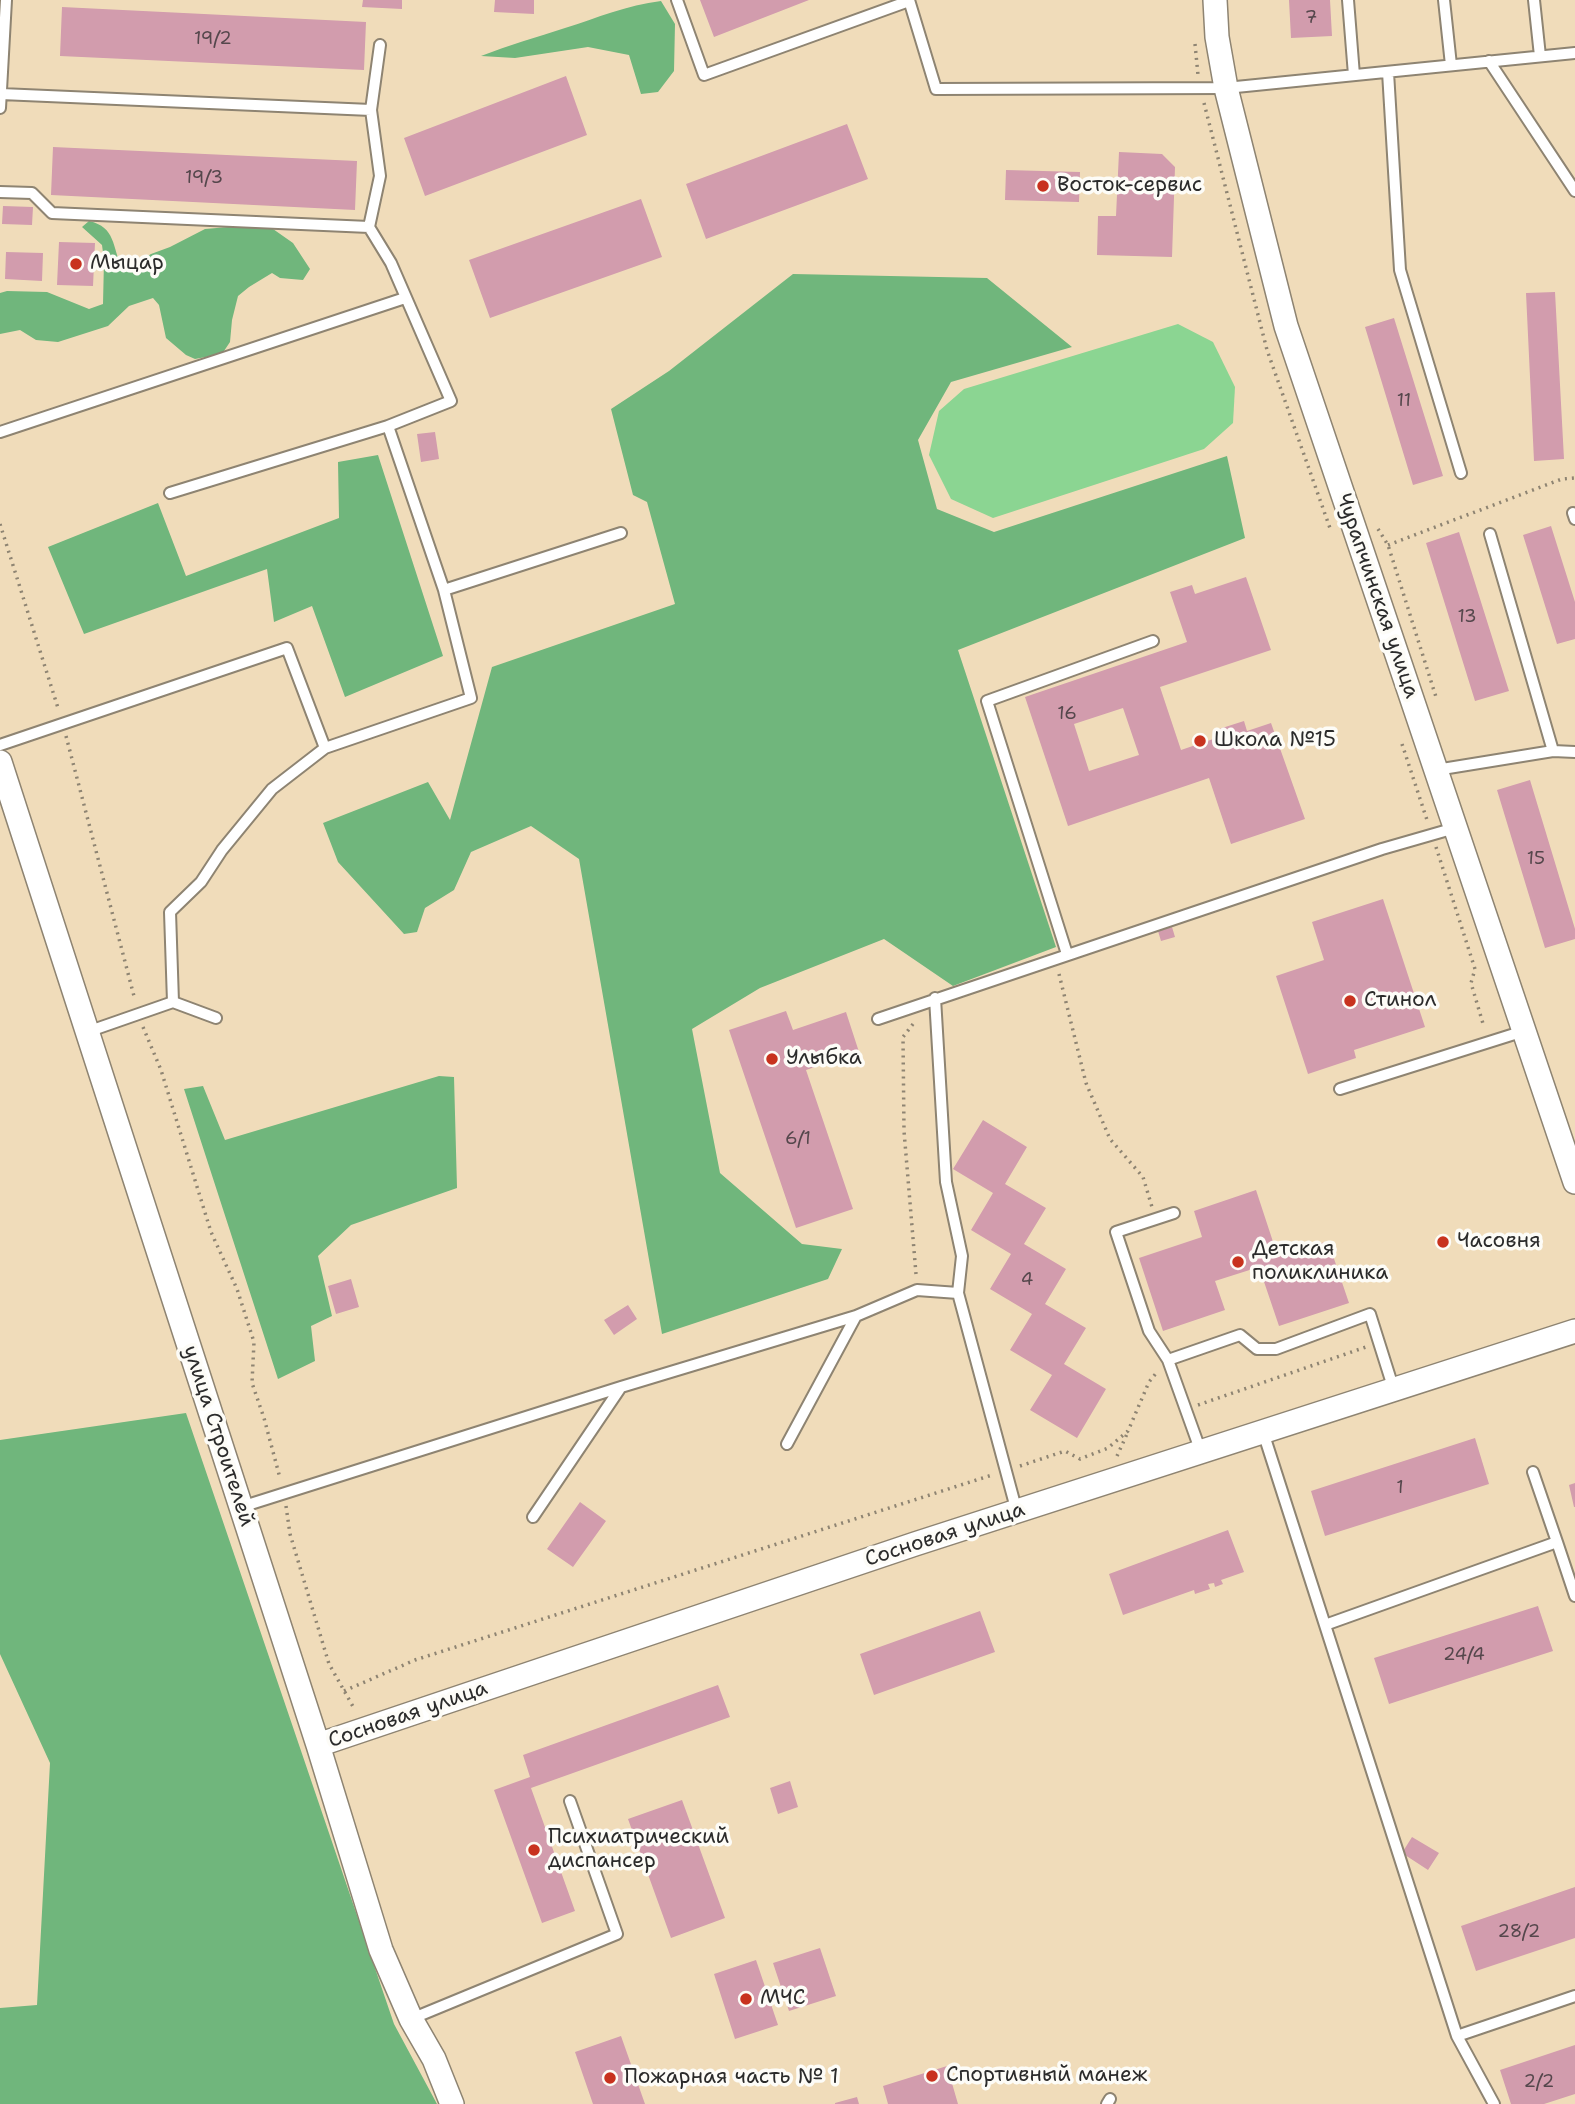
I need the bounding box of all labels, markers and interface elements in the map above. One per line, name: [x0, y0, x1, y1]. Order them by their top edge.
house number: 7: [1305, 7, 1317, 29]
house number: 19/2: [194, 28, 232, 50]
house number: 19/3: [185, 167, 223, 189]
place label: Восток-сервис: [1057, 173, 1202, 199]
marker: Восток-сервис: [1035, 178, 1051, 194]
place label: Мыцар: [90, 251, 164, 277]
marker: Мыцар: [68, 256, 84, 272]
house number: 11: [1397, 390, 1411, 412]
street label: Чурапчинская улица: [1330, 490, 1424, 702]
house number: 13: [1457, 606, 1477, 628]
house number: 16: [1057, 703, 1077, 725]
place label: Школа №15: [1214, 728, 1336, 754]
marker: Школа №15: [1192, 733, 1208, 749]
house number: 15: [1527, 848, 1545, 870]
place label: Стинол: [1364, 988, 1436, 1014]
marker: Стинол: [1342, 993, 1358, 1009]
place label: Улыбка: [786, 1046, 862, 1072]
marker: Улыбка: [764, 1051, 780, 1067]
house number: 6/1: [785, 1128, 811, 1150]
place label: Часовня: [1457, 1229, 1541, 1255]
marker: Часовня: [1435, 1234, 1451, 1250]
place label: Детская поликлиника: [1252, 1237, 1388, 1287]
marker: Детская поликлиника: [1230, 1254, 1246, 1270]
house number: 4: [1021, 1269, 1033, 1291]
street label: улица Строителей: [177, 1342, 259, 1530]
house number: 1: [1396, 1477, 1404, 1499]
street label: Сосновая улица: [862, 1497, 1028, 1573]
house number: 24/4: [1443, 1644, 1485, 1666]
street label: Сосновая улица: [325, 1676, 491, 1754]
place label: Психиатрический диспансер: [548, 1825, 729, 1875]
marker: Психиатрический диспансер: [526, 1842, 542, 1858]
house number: 28/2: [1498, 1921, 1540, 1943]
place label: МЧС: [760, 1986, 806, 2012]
marker: МЧС: [738, 1991, 754, 2007]
place label: Спортивный манеж: [946, 2063, 1147, 2089]
place label: Пожарная часть № 1: [624, 2065, 839, 2091]
marker: Спортивный манеж: [924, 2068, 940, 2084]
marker: Пожарная часть № 1: [602, 2070, 618, 2086]
house number: 2/2: [1524, 2071, 1554, 2093]

